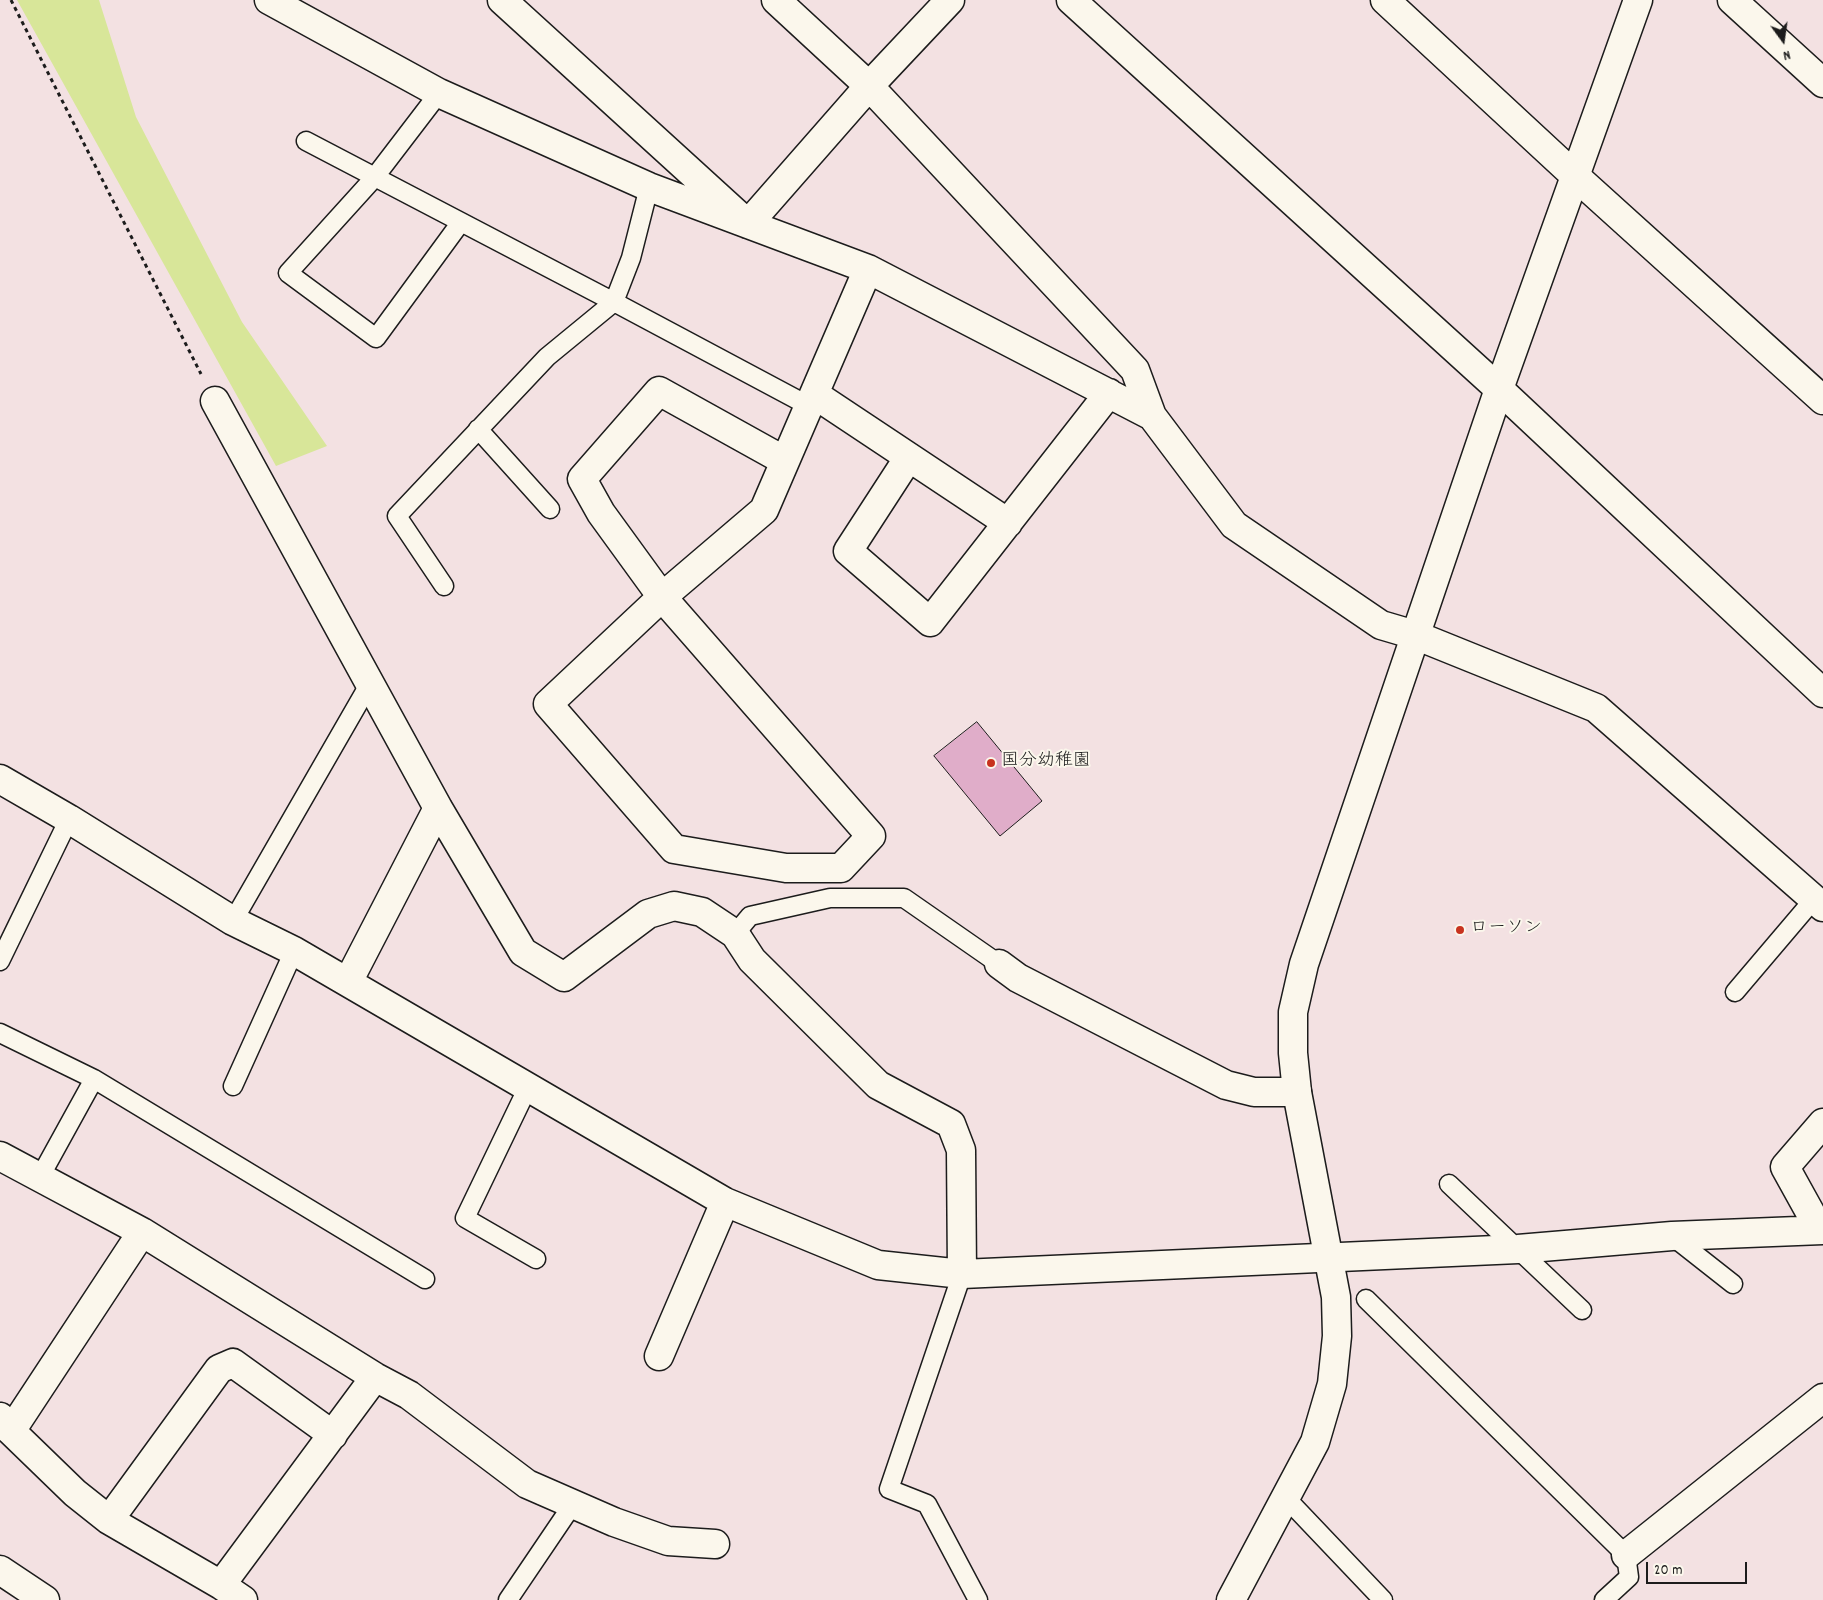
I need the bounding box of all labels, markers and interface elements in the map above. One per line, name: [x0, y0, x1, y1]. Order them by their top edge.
north arrow: [1758, 15, 1808, 65]
text: N: [1781, 44, 1792, 65]
place label: 国分幼稚園: [1001, 752, 1091, 774]
marker: 国分幼稚園: [985, 757, 997, 769]
place label: ローソン: [1470, 919, 1542, 941]
marker: ローソン: [1454, 924, 1466, 936]
scale bar: [1648, 1552, 1749, 1584]
text: 20 m: [1654, 1560, 1682, 1582]

